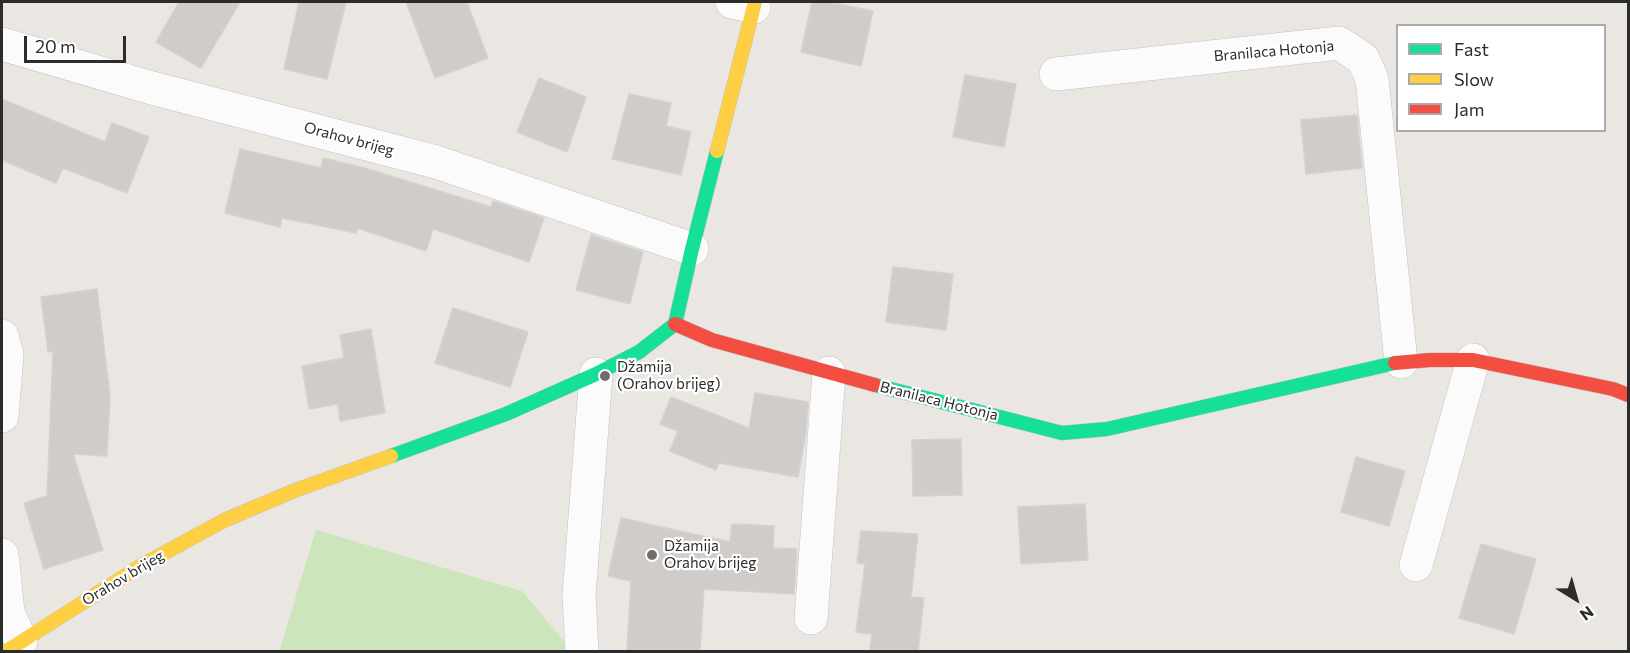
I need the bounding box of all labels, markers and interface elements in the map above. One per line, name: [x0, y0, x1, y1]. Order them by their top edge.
scale bar: [27, 24, 129, 62]
legend: [1396, 24, 1606, 132]
text: 20 m: [35, 35, 76, 57]
street label: Branilaca Hotonja: [1213, 37, 1335, 65]
text: Fast: [1454, 38, 1489, 60]
text: Slow: [1454, 68, 1494, 90]
text: Jam: [1454, 98, 1484, 120]
street label: Orahov brijeg: [302, 118, 396, 160]
place label: Džamija (Orahov brijeg): [617, 358, 720, 393]
marker: Džamija (Orahov brijeg): [598, 369, 612, 383]
street label: Branilaca Hotonja: [878, 378, 1000, 424]
place label: Džamija Orahov brijeg: [664, 537, 756, 572]
street label: Orahov brijeg: [79, 546, 167, 610]
marker: Džamija Orahov brijeg: [645, 548, 659, 562]
north arrow: [1546, 569, 1606, 629]
text: N: [1577, 603, 1598, 625]

